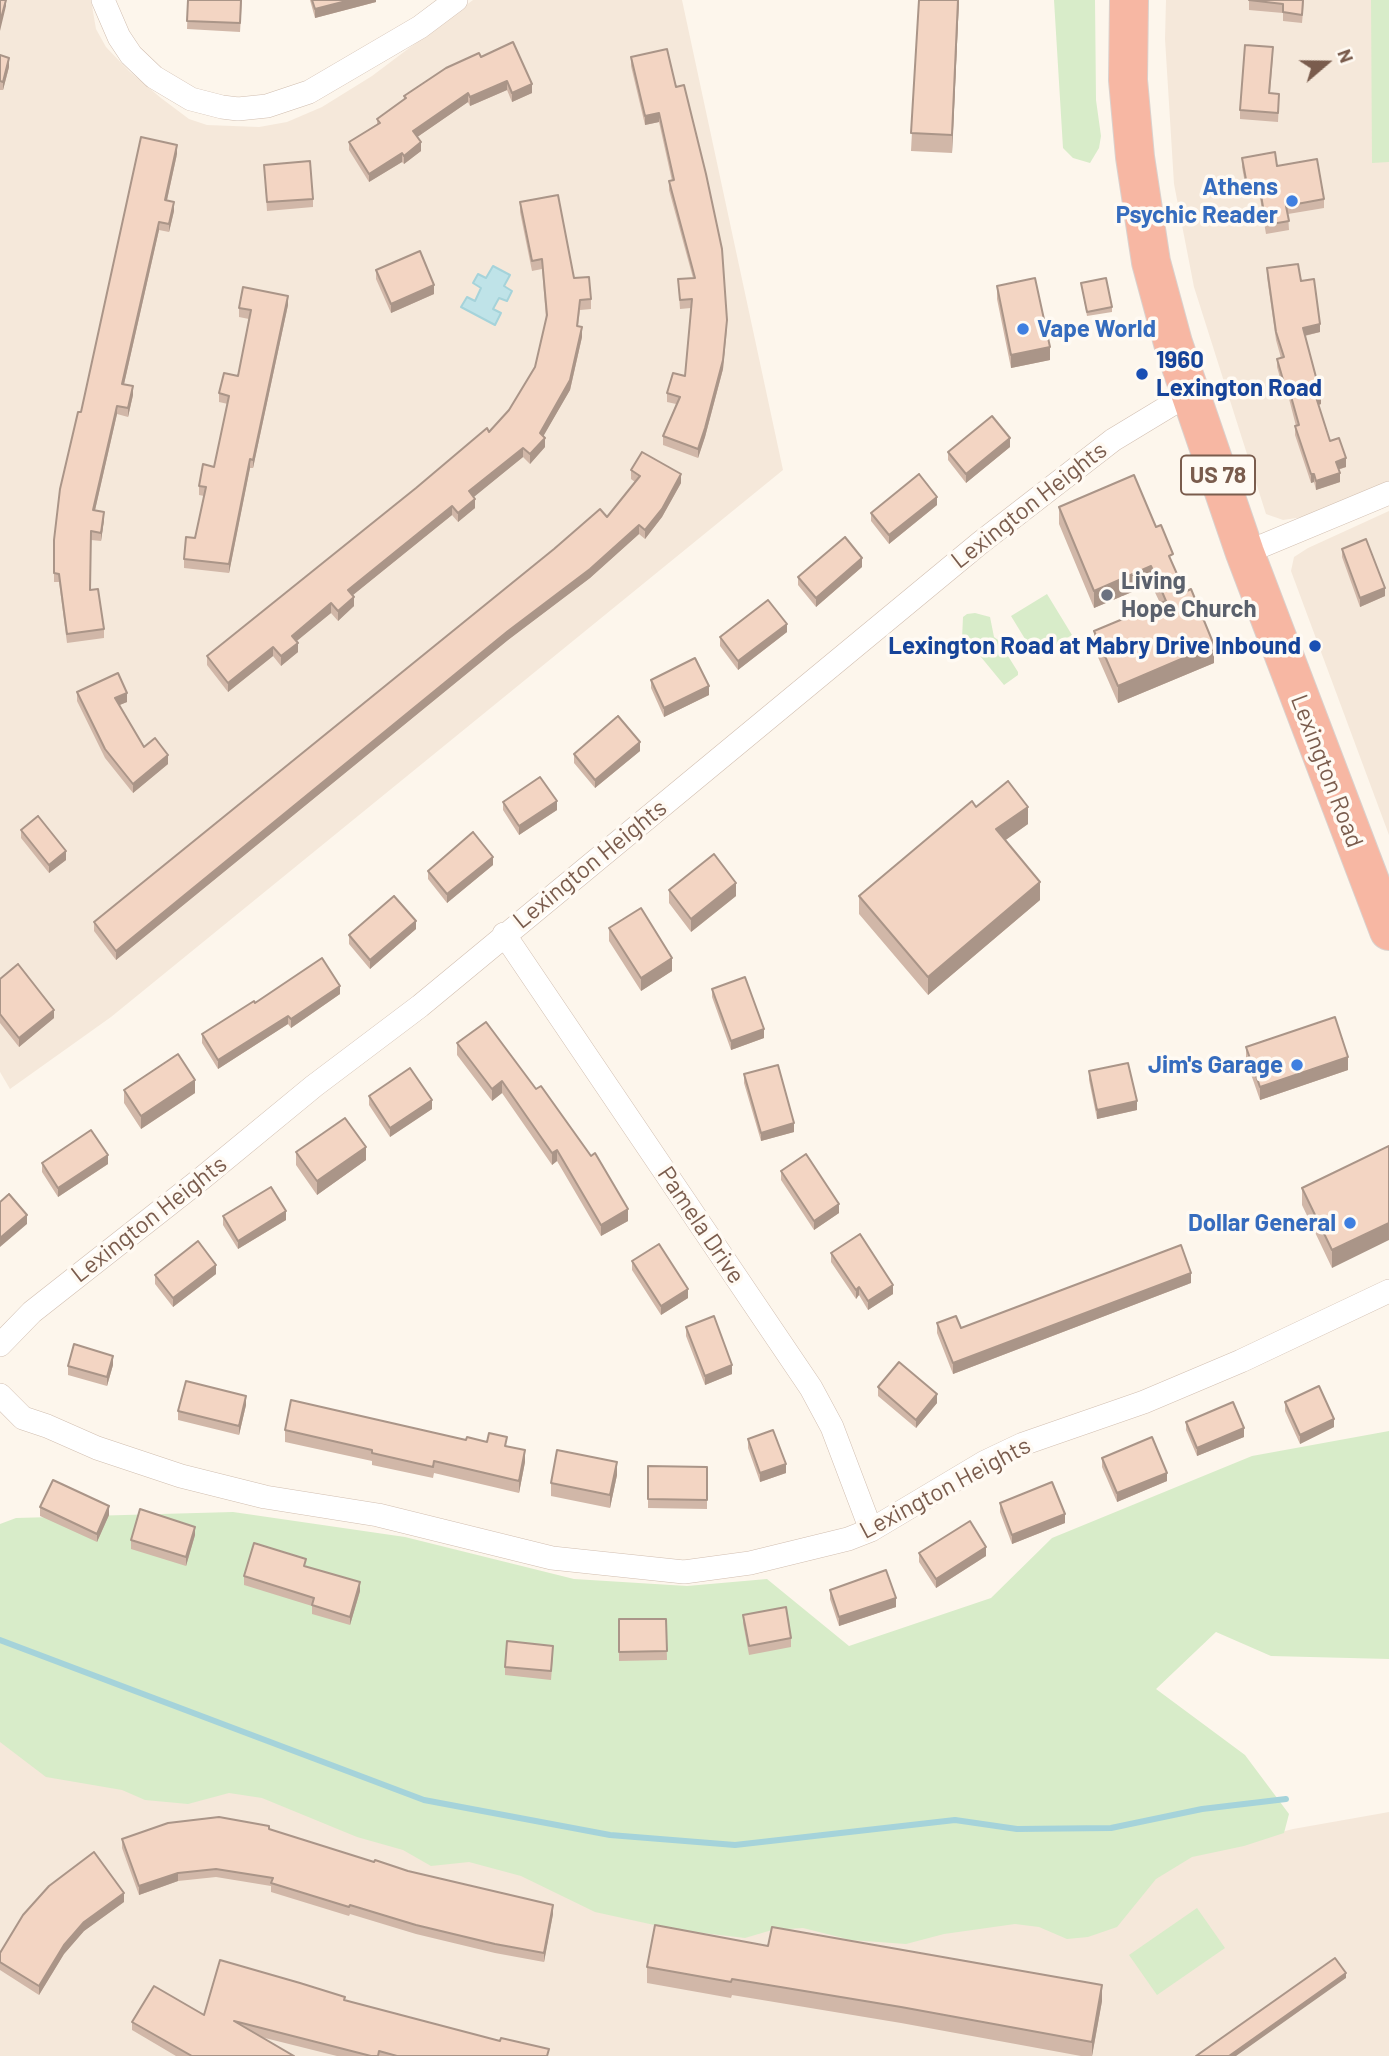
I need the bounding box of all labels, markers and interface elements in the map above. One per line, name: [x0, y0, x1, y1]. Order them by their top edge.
north arrow: [1291, 28, 1361, 98]
text: N: [1333, 46, 1359, 66]
place label: Athens Psychic Reader: [1116, 173, 1278, 229]
marker: Athens Psychic Reader: [1284, 193, 1300, 209]
place label: Vape World: [1037, 315, 1156, 343]
marker: Vape World: [1015, 321, 1031, 337]
place label: 1960 Lexington Road: [1156, 346, 1322, 402]
marker: 1960 Lexington Road: [1134, 366, 1150, 382]
street label: Lexington Heights: [946, 435, 1112, 575]
road number: US 78: [1181, 456, 1255, 495]
place label: Living Hope Church: [1121, 567, 1257, 623]
marker: Living Hope Church: [1099, 587, 1115, 603]
place label: Lexington Road at Mabry Drive Inbound: [888, 632, 1301, 660]
marker: Lexington Road at Mabry Drive Inbound: [1307, 638, 1323, 654]
street label: Lexington Road: [1285, 690, 1369, 852]
street label: Lexington Heights: [507, 793, 673, 935]
place label: Jim's Garage: [1148, 1051, 1283, 1079]
marker: Jim's Garage: [1289, 1057, 1305, 1073]
street label: Lexington Heights: [66, 1149, 232, 1289]
street label: Pamela Drive: [651, 1161, 751, 1289]
place label: Dollar General: [1188, 1209, 1336, 1237]
marker: Dollar General: [1342, 1215, 1358, 1231]
street label: Lexington Heights: [855, 1431, 1035, 1545]

